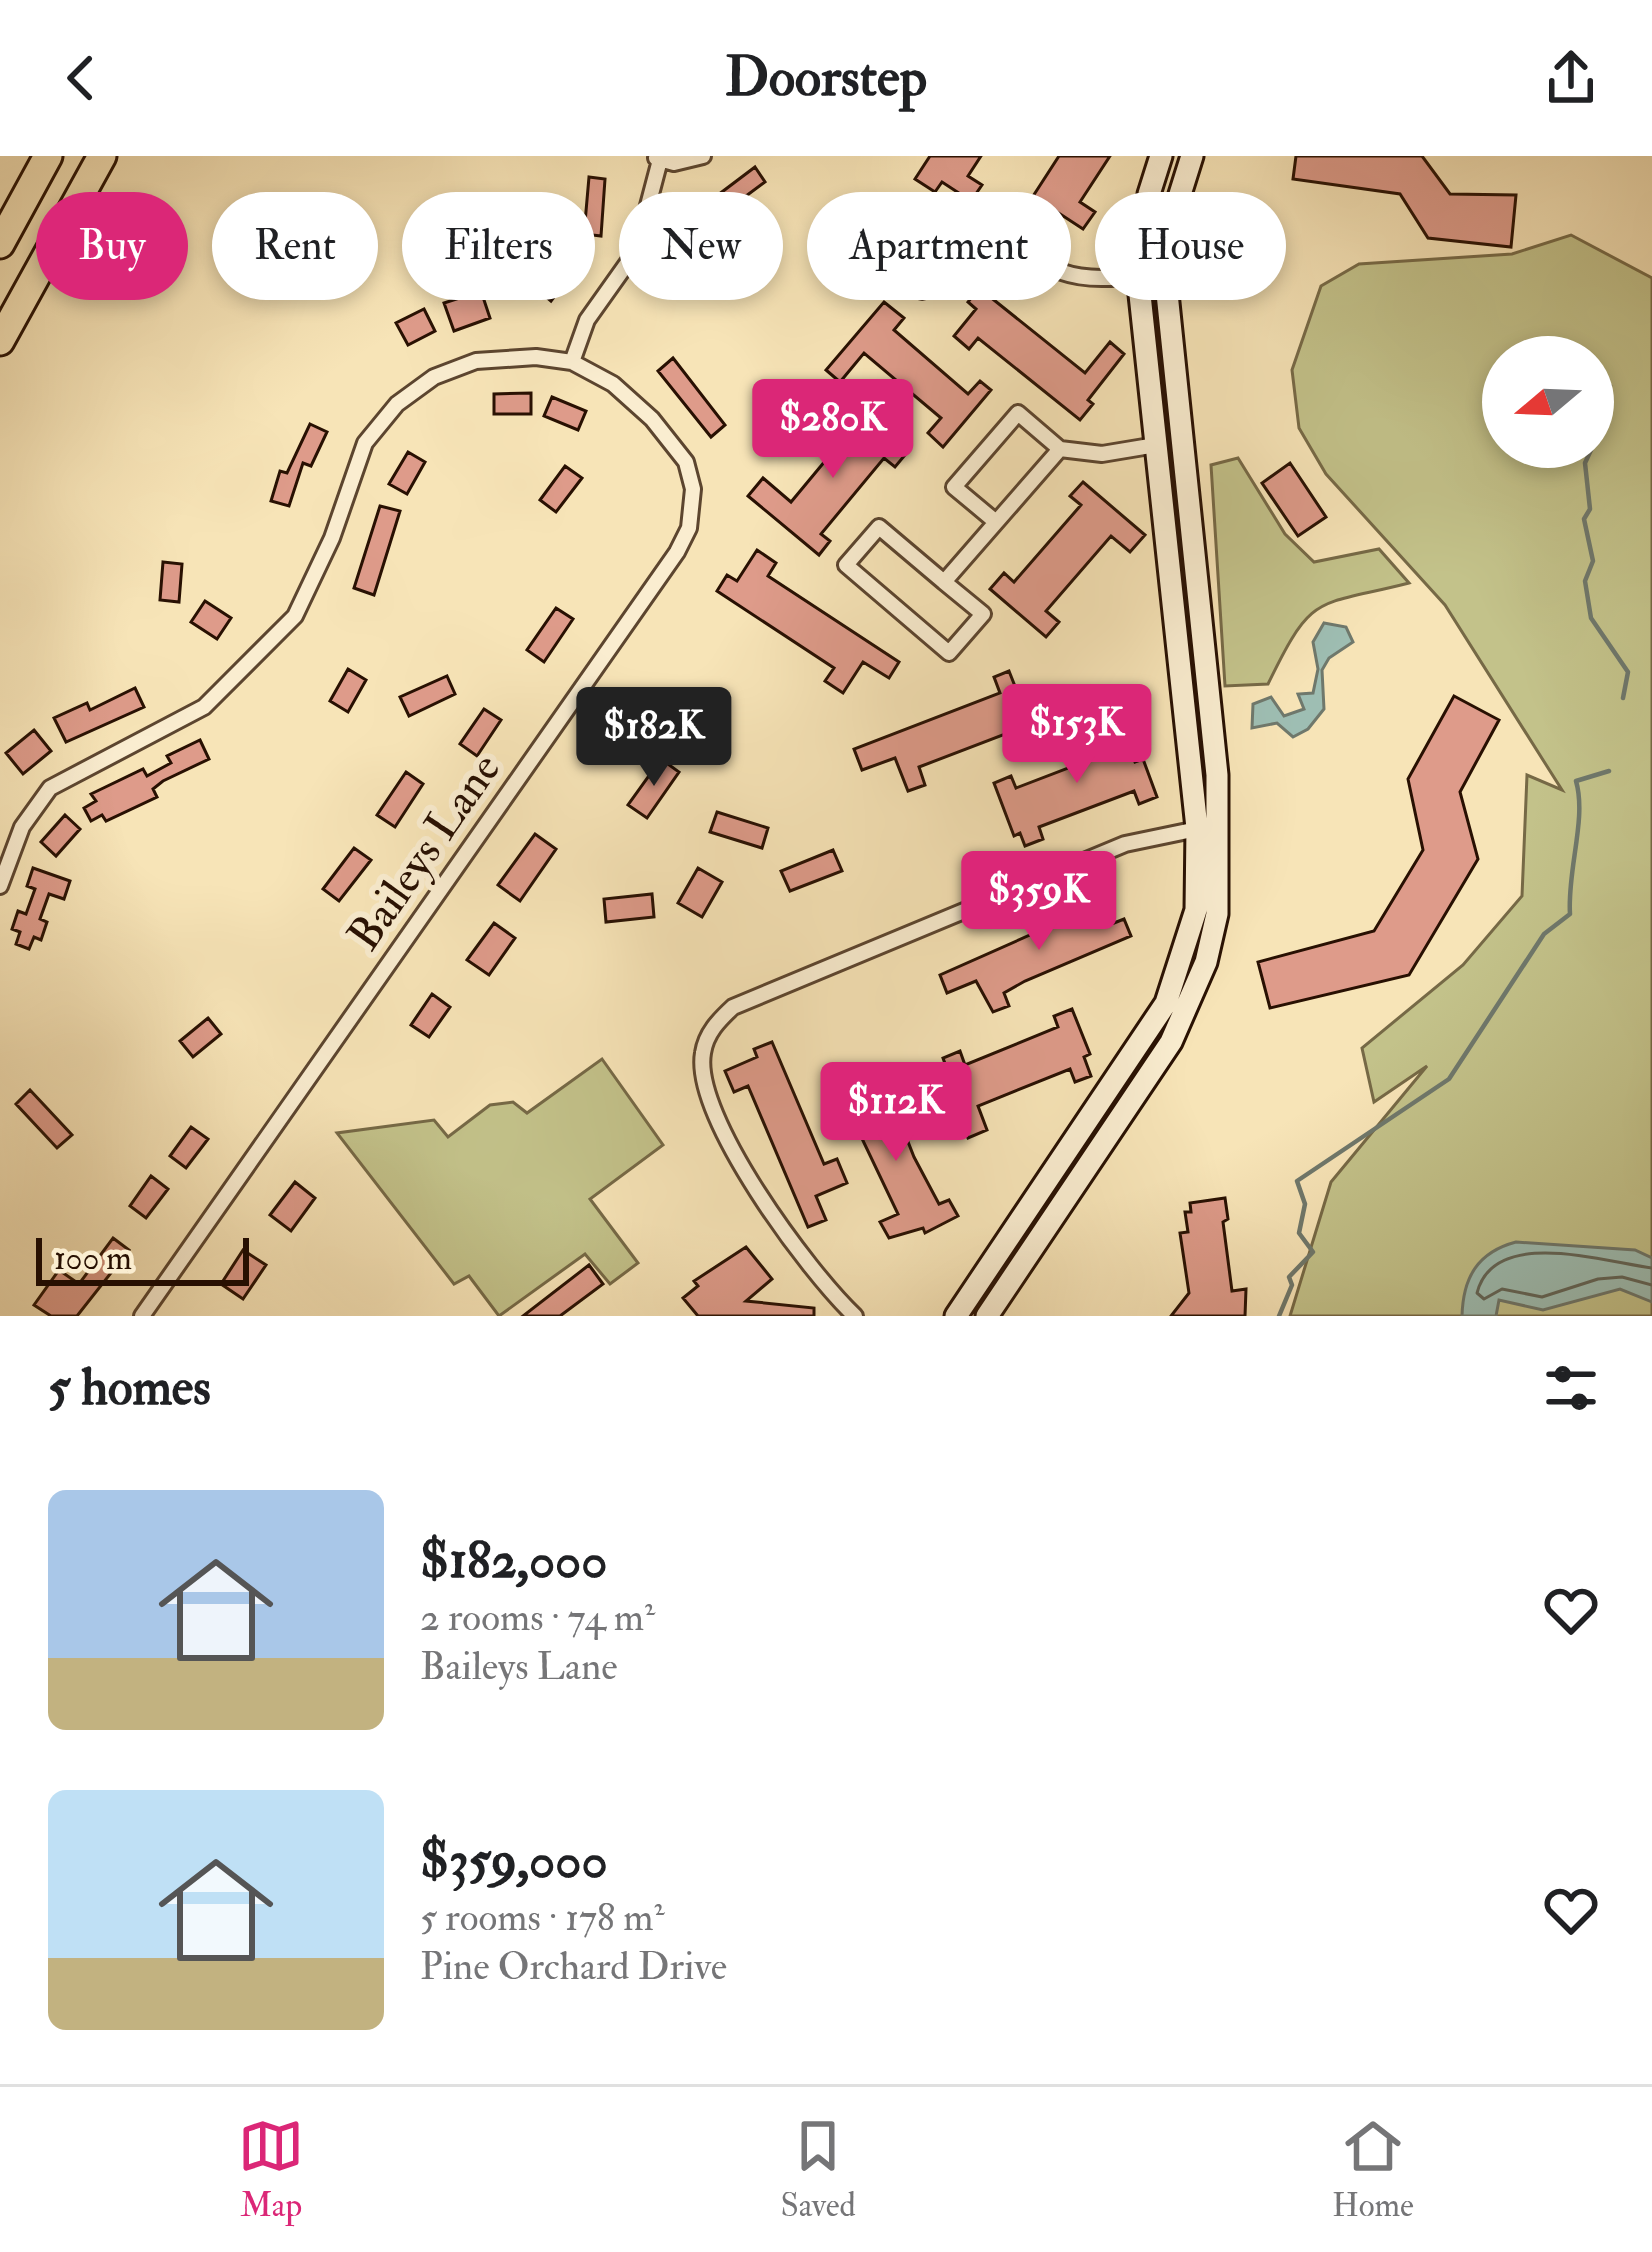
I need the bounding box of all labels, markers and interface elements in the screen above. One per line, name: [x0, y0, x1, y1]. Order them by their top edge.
text: Doorstep: [725, 44, 927, 112]
icon: back: [48, 45, 114, 111]
icon: share: [1538, 45, 1604, 111]
chip: Buy: [36, 192, 188, 300]
chip: Rent: [212, 192, 378, 300]
chip: Filters: [402, 192, 595, 300]
chip: New: [619, 192, 783, 300]
chip: Apartment: [807, 192, 1071, 300]
chip: House: [1095, 192, 1286, 300]
north arrow: [1482, 336, 1614, 468]
map controls: [1482, 336, 1614, 468]
pin: $280K: [749, 379, 917, 481]
text: $280K: [779, 393, 887, 442]
pin: $153K: [993, 684, 1161, 786]
pin: $182K: [570, 687, 738, 789]
text: $153K: [1029, 698, 1125, 747]
text: $182K: [603, 701, 705, 750]
street label: Baileys Lane: [336, 743, 513, 962]
pin: $359K: [955, 851, 1123, 953]
text: $359K: [988, 865, 1090, 914]
pin: $112K: [812, 1062, 980, 1164]
text: $112K: [848, 1076, 944, 1125]
scale bar: [36, 1232, 249, 1285]
text: 100 m: [54, 1238, 132, 1279]
icon: filters: [1538, 1355, 1604, 1421]
text: 5 homes: [48, 1356, 211, 1420]
text: $182,000: [420, 1529, 607, 1593]
icon: home: [144, 1538, 288, 1682]
icon: heart: [1538, 1577, 1604, 1643]
text: 2 rooms · 74 m²: [420, 1593, 655, 1642]
text: Baileys Lane: [420, 1642, 618, 1691]
text: $359,000: [420, 1829, 608, 1893]
icon: home: [144, 1838, 288, 1982]
icon: heart: [1538, 1877, 1604, 1943]
text: 5 rooms · 178 m²: [420, 1893, 665, 1942]
text: Pine Orchard Drive: [420, 1942, 727, 1991]
tab: Map: [238, 2113, 304, 2226]
tab: Saved: [780, 2113, 856, 2226]
tab: Home: [1332, 2113, 1414, 2226]

